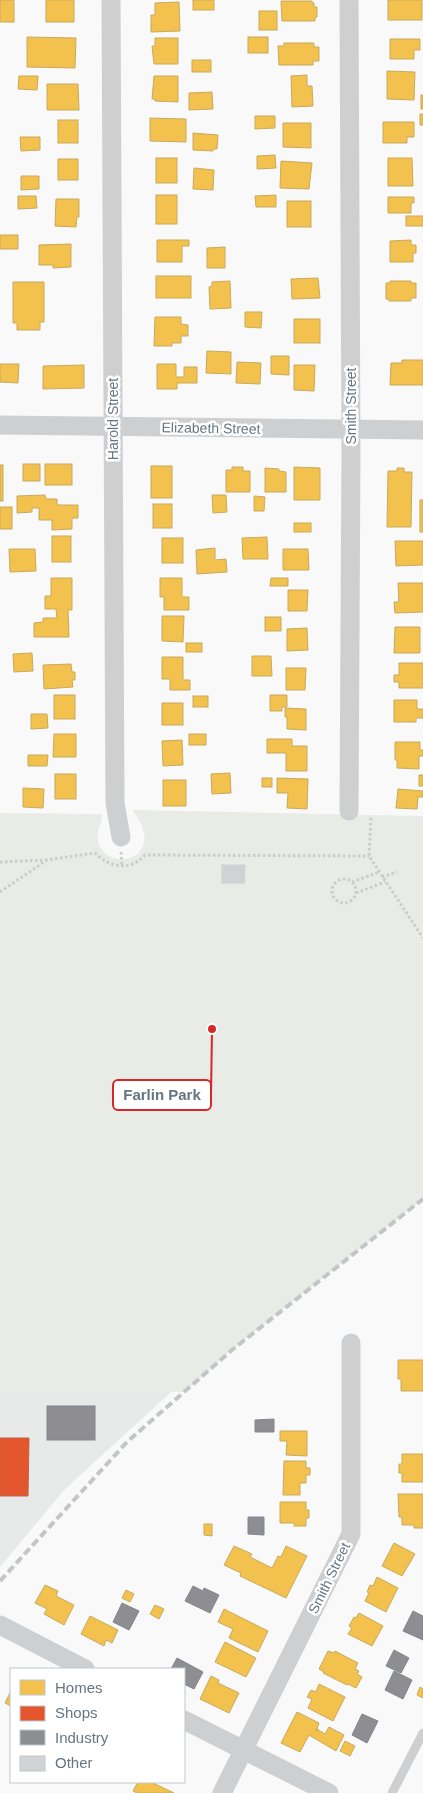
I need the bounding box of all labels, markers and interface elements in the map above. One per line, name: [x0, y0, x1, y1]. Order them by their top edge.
street label: Smith Street: [343, 367, 359, 445]
street label: Harold Street: [105, 378, 121, 460]
street label: Elizabeth Street: [161, 419, 261, 437]
callout: Farlin Park: [113, 1080, 211, 1110]
text: Farlin Park: [123, 1086, 201, 1103]
street label: Smith Street: [305, 1540, 353, 1616]
legend: [10, 1668, 185, 1783]
text: Homes: [55, 1679, 103, 1696]
text: Shops: [55, 1704, 98, 1721]
text: Industry: [55, 1729, 109, 1746]
text: Other: [55, 1754, 93, 1771]

